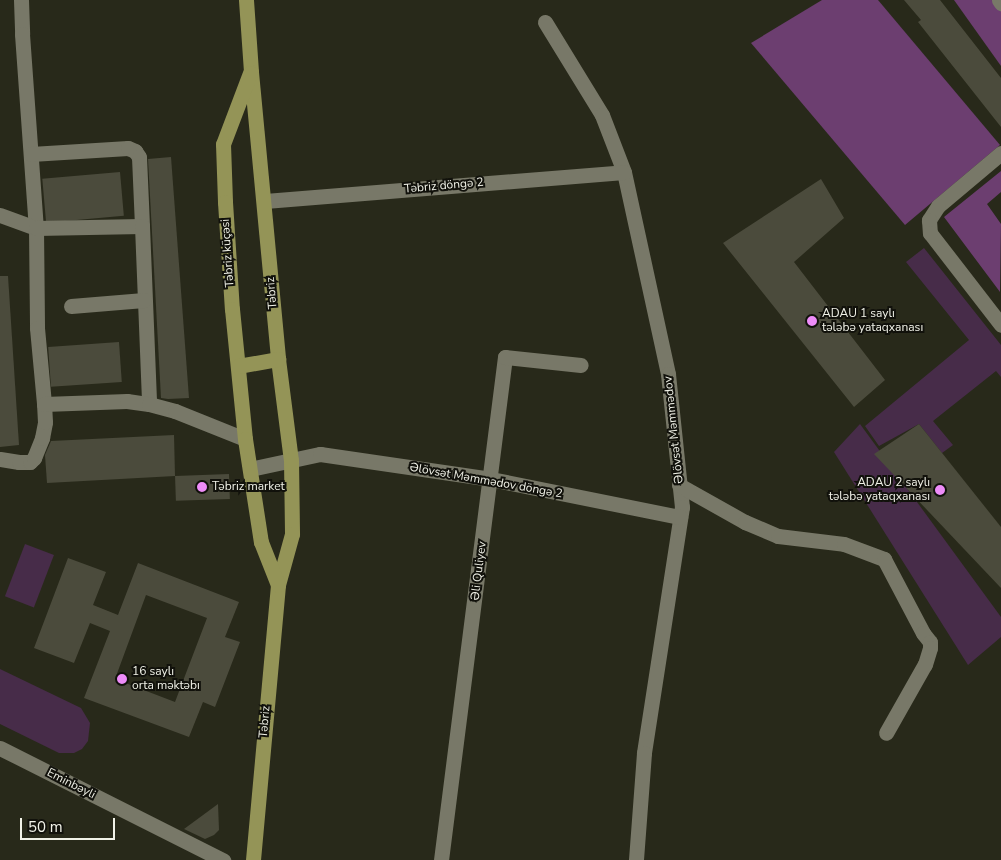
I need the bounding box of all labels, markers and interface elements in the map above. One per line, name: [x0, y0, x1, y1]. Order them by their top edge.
street label: Təbriz döngə 2: [404, 175, 484, 197]
street label: Təbriz küçəsi: [218, 218, 238, 288]
street label: Təbriz: [263, 276, 281, 310]
place label: ADAU 1 saylı tələbə yataqxanası: [822, 307, 923, 335]
marker: ADAU 1 saylı tələbə yataqxanası: [806, 315, 818, 327]
street label: Əlövsət Məmmədov: [661, 376, 687, 484]
street label: Əlövsət Məmmədov döngə 2: [408, 460, 564, 502]
place label: ADAU 2 saylı tələbə yataqxanası: [829, 476, 930, 504]
place label: Təbriz market: [212, 480, 285, 494]
marker: Təbriz market: [196, 481, 208, 493]
marker: ADAU 2 saylı tələbə yataqxanası: [934, 484, 946, 496]
street label: Əli Quliyev: [468, 541, 490, 601]
place label: 16 saylı orta məktəbı: [132, 665, 200, 693]
marker: 16 saylı orta məktəbı: [116, 673, 128, 685]
street label: Təbriz: [256, 705, 274, 739]
street label: Eminbəyli: [44, 766, 98, 802]
scale bar: [22, 808, 118, 840]
text: 50 m: [28, 817, 63, 837]

